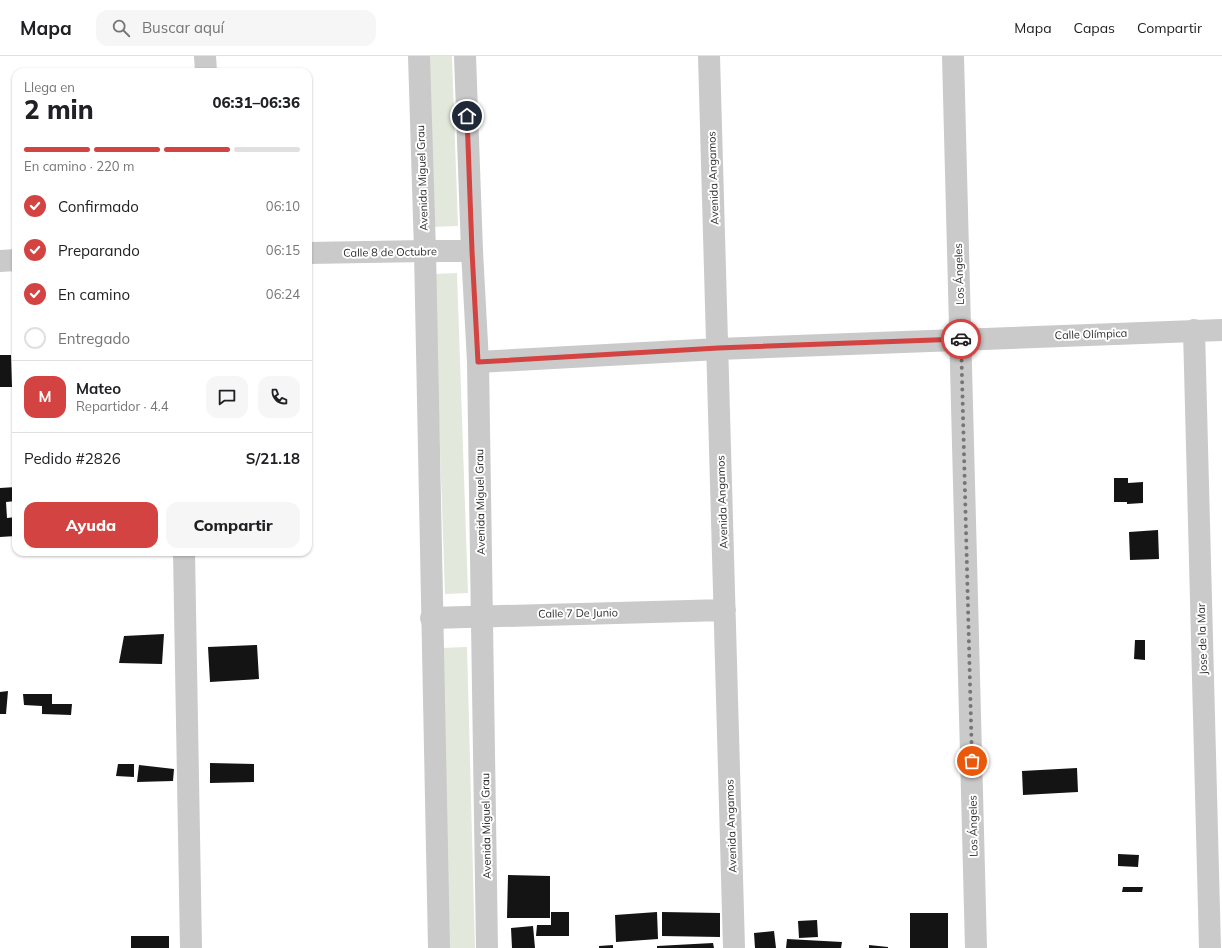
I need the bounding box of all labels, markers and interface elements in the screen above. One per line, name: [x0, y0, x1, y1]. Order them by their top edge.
search box: [96, 10, 376, 46]
text: Mapa: [20, 16, 72, 40]
icon: search: [110, 17, 132, 39]
text: Buscar aquí: [142, 18, 224, 37]
text: Mapa: [1014, 19, 1052, 37]
text: Capas: [1074, 19, 1115, 37]
text: Compartir: [1137, 19, 1202, 37]
text: Llega en: [24, 79, 75, 95]
text: 2 min: [24, 93, 94, 126]
text: 06:31–06:36: [213, 93, 300, 112]
pin: [450, 99, 484, 133]
icon: home: [456, 105, 478, 127]
street label: Avenida Miguel Grau: [413, 125, 431, 231]
street label: Avenida Angamos: [704, 131, 722, 225]
text: En camino · 220 m: [24, 158, 134, 174]
icon: check: [24, 195, 46, 217]
text: Confirmado: [58, 197, 139, 216]
text: 06:10: [266, 198, 300, 214]
icon: check: [24, 239, 46, 261]
text: Preparando: [58, 241, 140, 260]
text: 06:15: [266, 242, 300, 258]
street label: Los Ángeles: [951, 243, 967, 305]
street label: Calle 8 de Octubre: [343, 244, 437, 260]
icon: check: [24, 283, 46, 305]
text: En camino: [58, 285, 130, 304]
text: 06:24: [266, 286, 300, 302]
courier: [941, 319, 981, 359]
street label: Calle Olímpica: [1054, 326, 1128, 342]
icon: car: [950, 328, 972, 350]
text: Entregado: [58, 329, 130, 348]
button: chat: [206, 376, 248, 418]
button: phone: [258, 376, 300, 418]
text: Mateo: [76, 379, 121, 398]
text: M: [38, 387, 52, 406]
text: Repartidor · 4.4: [76, 398, 169, 414]
text: Pedido #2826: [24, 449, 121, 468]
text: S/21.18: [246, 449, 300, 468]
street label: Avenida Miguel Grau: [472, 449, 488, 555]
street label: Avenida Angamos: [713, 455, 731, 549]
button: Ayuda: [24, 502, 158, 548]
button: Compartir: [166, 502, 300, 548]
street label: Jose de la Mar: [1194, 603, 1210, 675]
street label: Calle 7 De Junio: [538, 605, 618, 621]
pin: [955, 744, 989, 778]
icon: bag: [961, 750, 983, 772]
street label: Avenida Miguel Grau: [478, 773, 494, 879]
street label: Avenida Angamos: [722, 779, 740, 873]
street label: Los Ángeles: [965, 795, 981, 857]

